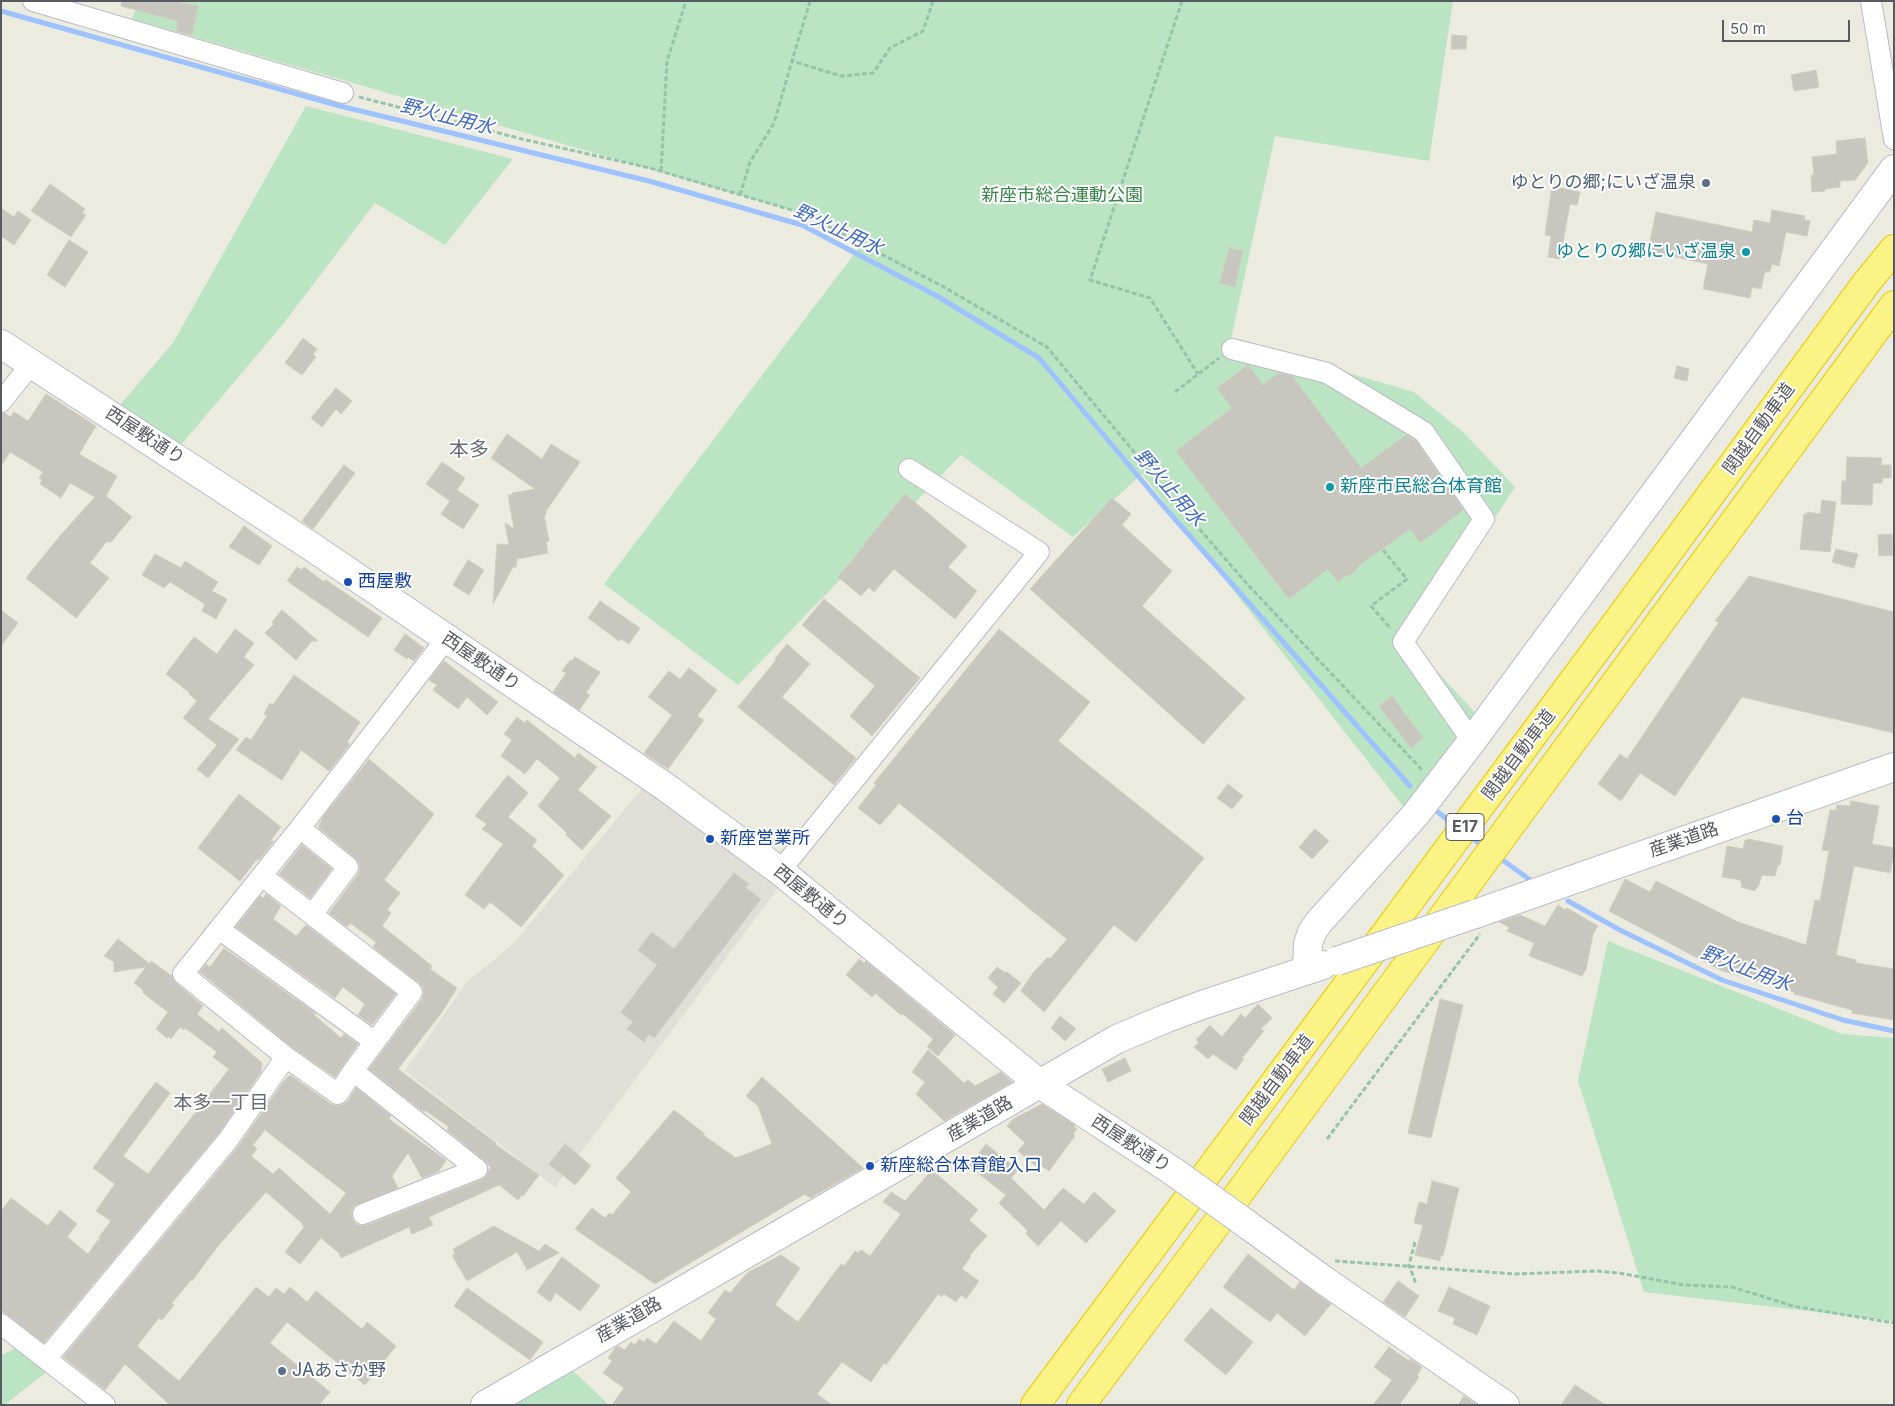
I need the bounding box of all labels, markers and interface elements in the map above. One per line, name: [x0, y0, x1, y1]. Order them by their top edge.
scale bar: [1725, 10, 1852, 42]
text: 50 m: [1730, 19, 1766, 38]
water label: 野火止用水: [398, 94, 496, 140]
place label: ゆとりの郷;にいざ温泉: [1511, 172, 1696, 194]
marker: ゆとりの郷;にいざ温泉: [1700, 177, 1712, 189]
park label: 新座市総合運動公園: [981, 185, 1143, 207]
water label: 野火止用水: [790, 200, 886, 260]
place label: ゆとりの郷にいざ温泉: [1556, 241, 1736, 263]
marker: ゆとりの郷にいざ温泉: [1740, 246, 1752, 258]
street label: 関越自動車道: [1719, 379, 1799, 479]
street label: 西屋敷通り: [101, 402, 189, 470]
district label: 本多: [449, 438, 489, 462]
water label: 野火止用水: [1129, 445, 1209, 531]
place label: 新座市民総合体育館: [1340, 476, 1502, 498]
marker: 新座市民総合体育館: [1324, 481, 1336, 493]
place label: 西屋敷: [358, 571, 412, 593]
marker: 西屋敷: [342, 576, 354, 588]
street label: 西屋敷通り: [438, 628, 524, 696]
street label: 関越自動車道: [1478, 705, 1560, 805]
place label: 台: [1786, 808, 1804, 830]
marker: 台: [1770, 813, 1782, 825]
road number: E17: [1446, 814, 1484, 840]
street label: 産業道路: [1646, 818, 1722, 862]
place label: 新座営業所: [720, 828, 810, 850]
marker: 新座営業所: [704, 833, 716, 845]
street label: 西屋敷通り: [769, 860, 853, 934]
water label: 野火止用水: [1698, 941, 1794, 997]
street label: 関越自動車道: [1236, 1030, 1318, 1130]
district label: 本多一丁目: [174, 1092, 268, 1114]
street label: 産業道路: [943, 1092, 1017, 1146]
street label: 西屋敷通り: [1087, 1110, 1175, 1178]
place label: 新座総合体育館入口: [880, 1155, 1042, 1177]
marker: 新座総合体育館入口: [864, 1160, 876, 1172]
street label: 産業道路: [592, 1293, 666, 1347]
place label: JAあさか野: [292, 1360, 386, 1382]
marker: JAあさか野: [276, 1365, 288, 1377]

